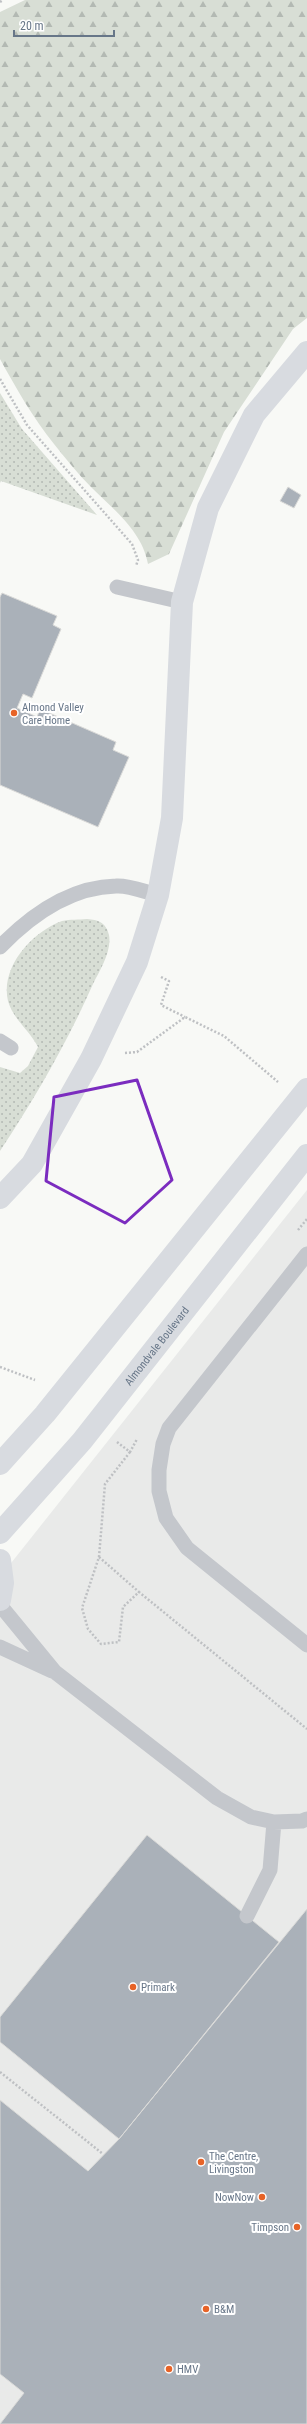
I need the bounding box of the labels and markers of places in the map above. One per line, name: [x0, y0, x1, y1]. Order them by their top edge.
place label: Almond Valley Care Home: [22, 701, 84, 727]
marker: Almond Valley Care Home: [9, 708, 19, 718]
place label: Primark: [141, 1981, 175, 1994]
marker: Primark: [128, 1982, 138, 1992]
place label: The Centre, Livingston: [209, 2150, 258, 2176]
marker: The Centre, Livingston: [196, 2157, 206, 2167]
place label: NowNow: [215, 2191, 254, 2204]
marker: NowNow: [257, 2192, 267, 2202]
place label: Timpson: [251, 2221, 289, 2234]
marker: Timpson: [292, 2222, 302, 2232]
place label: B&M: [214, 2303, 234, 2316]
marker: B&M: [201, 2304, 211, 2314]
place label: HMV: [177, 2363, 198, 2376]
marker: HMV: [164, 2364, 174, 2374]

